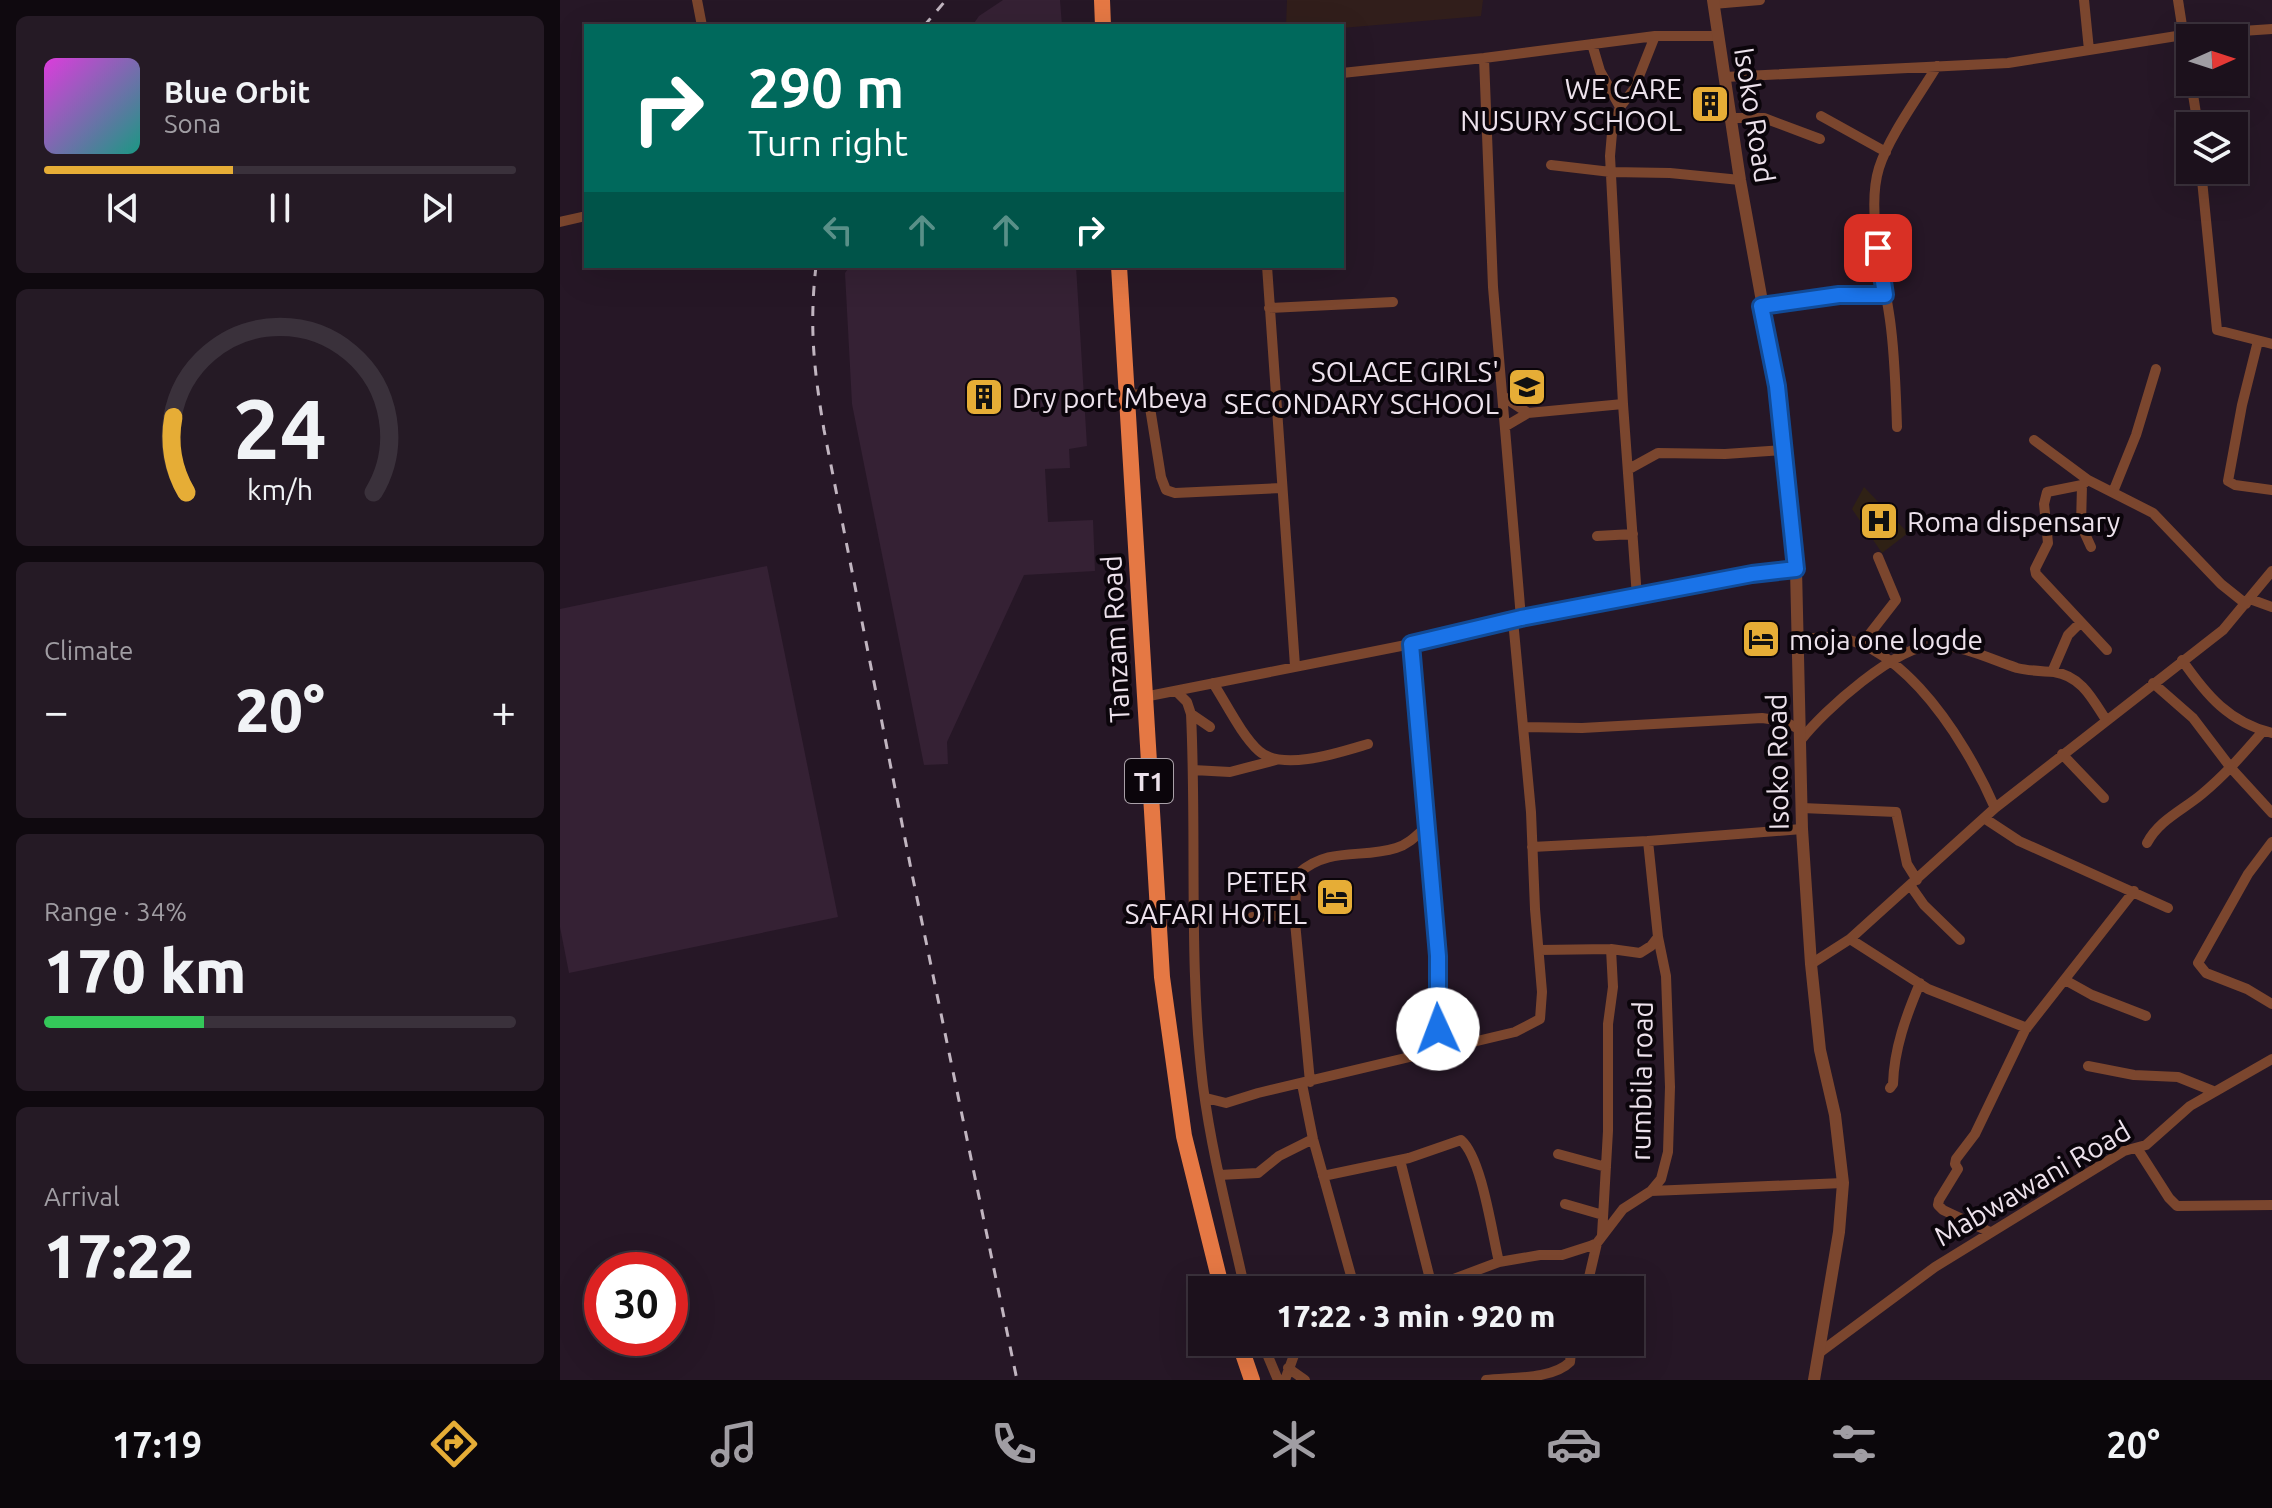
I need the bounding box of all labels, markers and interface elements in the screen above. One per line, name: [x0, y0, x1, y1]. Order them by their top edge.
north arrow: [2176, 24, 2248, 96]
map controls: [2176, 24, 2248, 184]
street label: Isoko Road: [1729, 45, 1781, 185]
icon: right: [616, 56, 720, 160]
text: 290 m: [748, 56, 904, 119]
place label: WE CARE NUSURY SCHOOL: [1460, 73, 1682, 136]
text: Blue Orbit: [164, 75, 310, 109]
building icon: WE CARE NUSURY SCHOOL: [1689, 83, 1731, 125]
text: Sona: [164, 109, 221, 138]
button: layers: [2176, 112, 2248, 184]
text: Turn right: [748, 122, 908, 163]
icon: previous: [101, 186, 145, 230]
icon: pause: [258, 186, 302, 230]
icon: next: [415, 186, 459, 230]
icon: left: [816, 208, 860, 252]
icon: ahead: [900, 208, 944, 252]
icon: ahead: [984, 208, 1028, 252]
icon: right: [1068, 208, 1112, 252]
pin: [1844, 214, 1912, 282]
icon: arrive: [1856, 226, 1900, 270]
place label: SOLACE GIRLS' SECONDARY SCHOOL: [1224, 356, 1499, 419]
school or university icon: SOLACE GIRLS' SECONDARY SCHOOL: [1506, 366, 1548, 408]
building icon: Dry port Mbeya: [963, 376, 1005, 418]
text: 24: [233, 381, 327, 475]
place label: Dry port Mbeya: [1012, 382, 1208, 413]
text: km/h: [247, 473, 313, 505]
hospital icon: Roma dispensary: [1858, 500, 1900, 542]
place label: Roma dispensary: [1907, 506, 2120, 537]
street label: Tanzam Road: [1095, 555, 1135, 723]
hotel icon: moja one logde: [1740, 618, 1782, 660]
place label: moja one logde: [1789, 624, 1983, 655]
text: Climate: [44, 636, 133, 665]
text: 20°: [235, 676, 325, 743]
text: −: [44, 686, 69, 735]
text: +: [491, 686, 516, 735]
street label: Isoko Road: [1760, 693, 1794, 831]
road number: T1: [1125, 759, 1173, 803]
place label: PETER SAFARI HOTEL: [1125, 866, 1307, 929]
hotel icon: PETER SAFARI HOTEL: [1314, 876, 1356, 918]
text: Range · 34%: [44, 897, 187, 926]
text: 170 km: [44, 937, 246, 1004]
position arrow: [1396, 987, 1480, 1071]
street label: rumbila road: [1624, 1001, 1658, 1161]
street label: Mabwawani Road: [1929, 1114, 2135, 1252]
text: Arrival: [44, 1182, 120, 1211]
text: 17:22: [44, 1222, 194, 1289]
speed limit sign: 30: [584, 1252, 688, 1356]
text: 17:22 · 3 min · 920 m: [1277, 1299, 1555, 1333]
icon: directions: [426, 1416, 482, 1472]
icon: music: [706, 1416, 762, 1472]
icon: phone: [986, 1416, 1042, 1472]
icon: climate: [1266, 1416, 1322, 1472]
icon: car: [1546, 1416, 1602, 1472]
icon: filters: [1826, 1416, 1882, 1472]
text: 17:19: [112, 1424, 202, 1465]
text: 20°: [2107, 1424, 2160, 1465]

